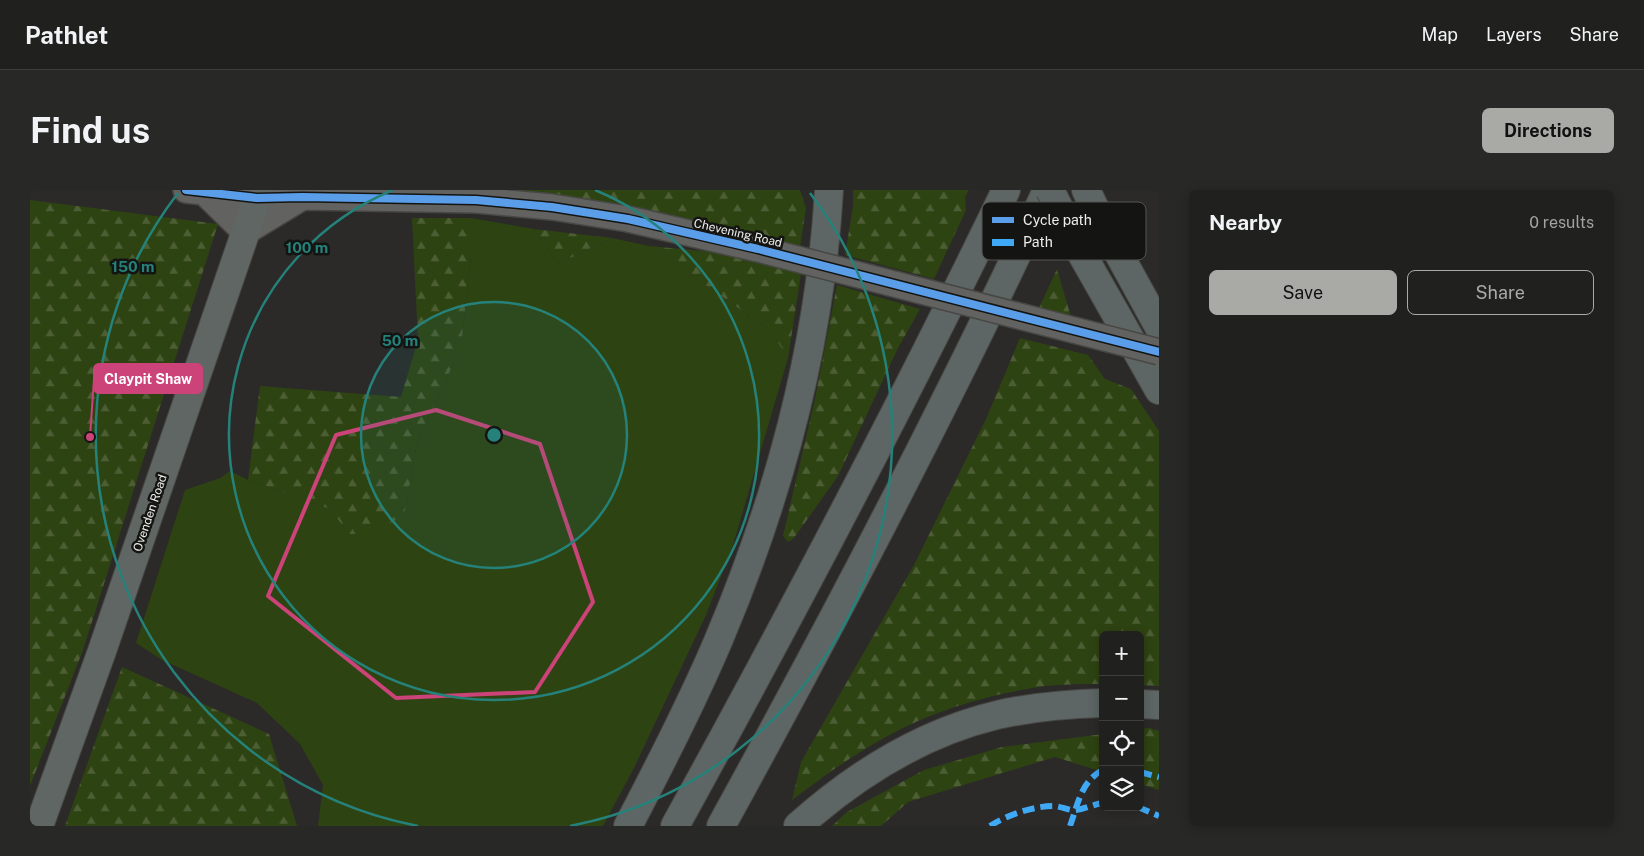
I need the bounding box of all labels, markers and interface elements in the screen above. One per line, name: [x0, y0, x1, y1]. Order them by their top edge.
text: Pathlet: [25, 21, 108, 49]
text: Map: [1422, 24, 1458, 45]
text: Layers: [1486, 24, 1542, 45]
text: Share: [1570, 24, 1619, 45]
button: Directions: [1482, 108, 1614, 153]
text: Find us: [30, 110, 150, 151]
legend: [982, 202, 1146, 260]
text: Nearby: [1209, 210, 1282, 235]
text: Cycle path: [1023, 212, 1092, 228]
text: 0 results: [1529, 213, 1594, 232]
street label: Chevening Road: [692, 216, 784, 250]
text: Path: [1023, 234, 1053, 250]
text: 100 m: [286, 239, 328, 256]
text: 150 m: [111, 258, 155, 275]
button: Save: [1209, 270, 1397, 315]
button: Share: [1407, 270, 1594, 315]
text: 50 m: [382, 332, 418, 349]
callout: Claypit Shaw: [94, 364, 202, 393]
text: Claypit Shaw: [104, 371, 192, 387]
centre of rings: [485, 426, 503, 444]
street label: Ovenden Road: [130, 473, 170, 553]
map controls: [1099, 631, 1144, 811]
button: +: [1099, 631, 1144, 676]
button: −: [1099, 676, 1144, 721]
button: locate: [1099, 721, 1144, 766]
button: layers: [1099, 766, 1144, 811]

